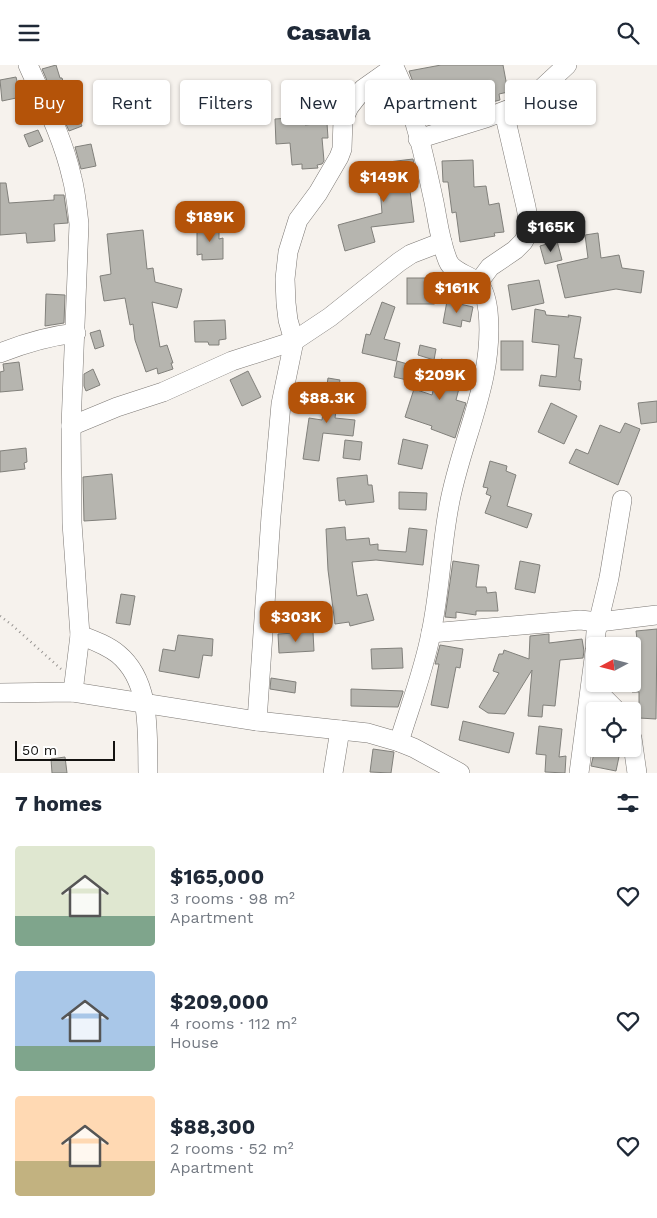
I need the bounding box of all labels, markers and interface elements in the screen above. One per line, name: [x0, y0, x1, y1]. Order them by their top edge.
icon: menu: [15, 19, 43, 47]
icon: search: [614, 19, 642, 47]
text: Casavia: [286, 20, 371, 45]
chip: Buy: [15, 80, 83, 125]
chip: Rent: [93, 80, 170, 125]
chip: Filters: [180, 80, 271, 125]
chip: New: [281, 80, 355, 125]
chip: Apartment: [365, 80, 495, 125]
chip: House: [505, 80, 596, 125]
pin: $149K: [349, 161, 419, 203]
text: $149K: [360, 167, 408, 186]
pin: $189K: [175, 201, 245, 243]
text: $189K: [186, 207, 234, 226]
pin: $165K: [516, 211, 586, 253]
text: $165K: [527, 217, 575, 236]
pin: $161K: [422, 271, 492, 314]
text: $161K: [435, 278, 479, 297]
pin: $209K: [405, 359, 475, 401]
text: $209K: [414, 365, 466, 384]
pin: $88.3K: [286, 381, 368, 424]
text: $88.3K: [299, 388, 355, 407]
pin: $303K: [261, 601, 331, 643]
text: $303K: [271, 607, 321, 626]
north arrow: [586, 637, 641, 693]
map controls: [586, 637, 641, 757]
button: locate: [586, 702, 641, 757]
scale bar: [15, 738, 115, 761]
text: 50 m: [22, 742, 57, 758]
icon: filters: [614, 789, 642, 817]
text: 7 homes: [15, 791, 102, 816]
text: $165,000: [170, 864, 264, 889]
icon: home: [55, 866, 115, 926]
icon: heart: [614, 882, 642, 910]
text: 3 rooms · 98 m²: [170, 889, 295, 908]
text: Apartment: [170, 908, 253, 927]
text: $209,000: [170, 989, 269, 1014]
icon: home: [55, 991, 115, 1051]
icon: heart: [614, 1007, 642, 1035]
text: 4 rooms · 112 m²: [170, 1014, 297, 1033]
text: House: [170, 1033, 219, 1052]
text: $88,300: [170, 1114, 255, 1139]
icon: home: [55, 1116, 115, 1176]
icon: heart: [614, 1132, 642, 1160]
text: 2 rooms · 52 m²: [170, 1139, 294, 1158]
text: Apartment: [170, 1158, 253, 1177]

